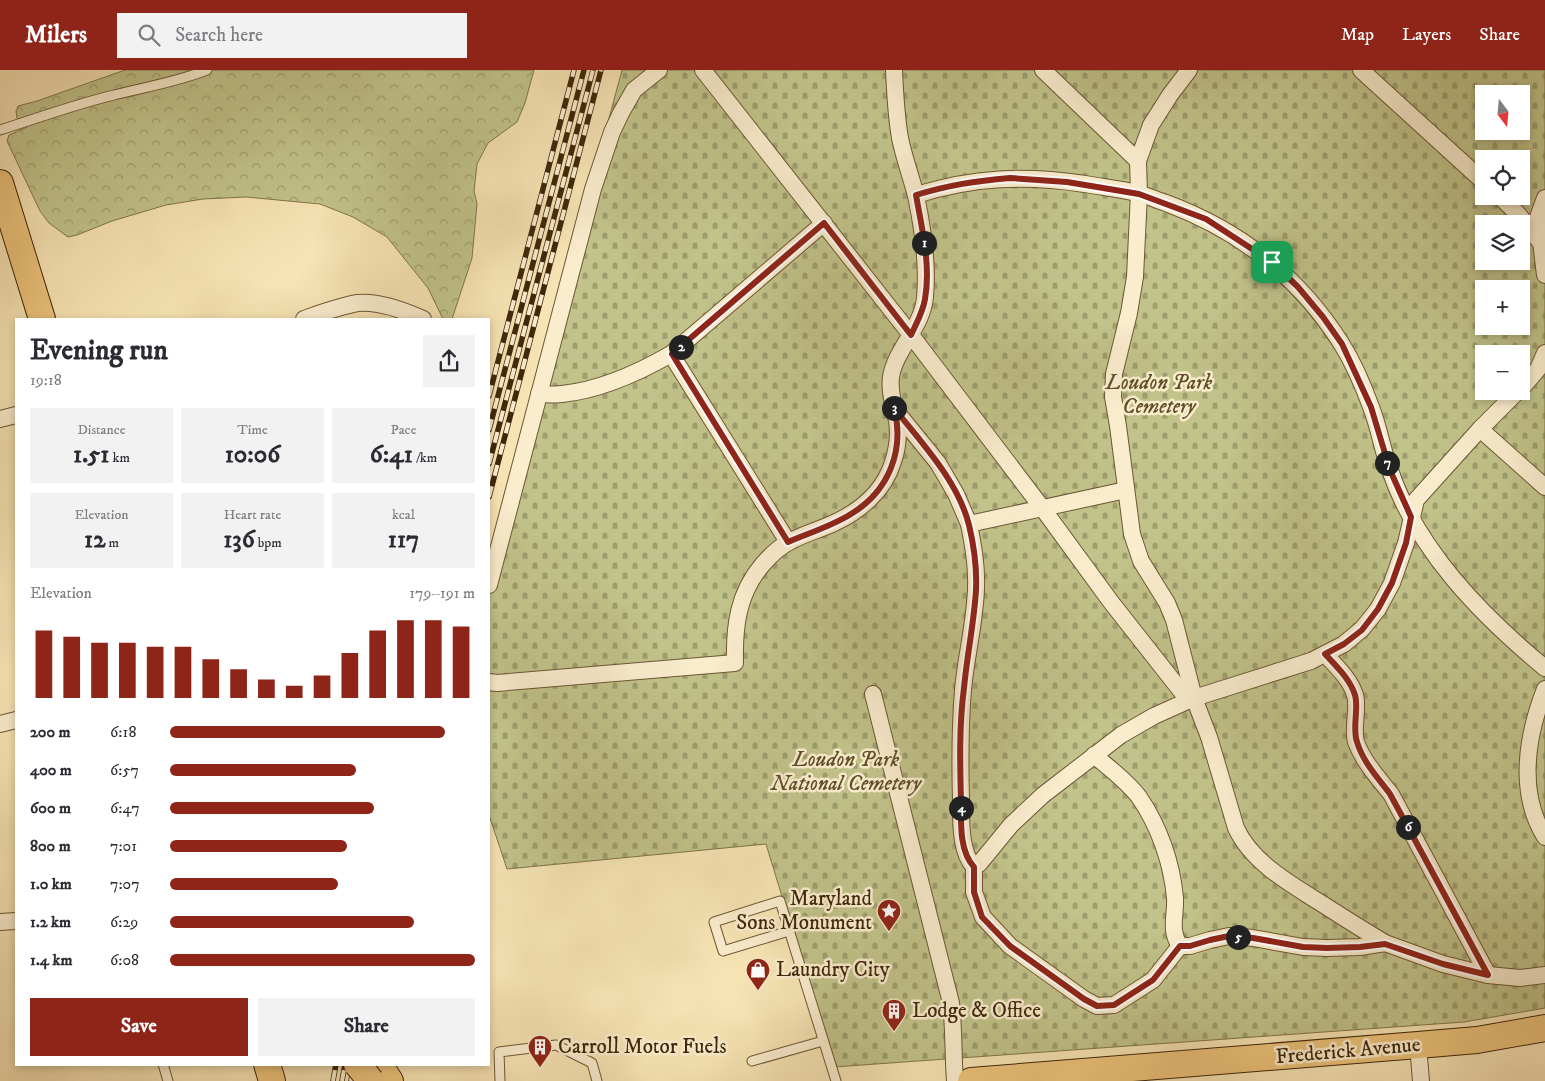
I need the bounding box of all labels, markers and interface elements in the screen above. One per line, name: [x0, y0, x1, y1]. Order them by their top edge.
search box: [117, 13, 467, 58]
text: Milers: [25, 20, 87, 50]
icon: search: [135, 21, 163, 49]
text: Search here: [175, 24, 263, 47]
text: Map: [1341, 24, 1374, 46]
text: Layers: [1402, 24, 1451, 46]
text: Share: [1479, 24, 1520, 46]
north arrow: [1475, 85, 1530, 140]
map controls: [1475, 85, 1530, 400]
button: locate: [1475, 150, 1530, 205]
button: layers: [1475, 215, 1530, 270]
pin: 1: [912, 230, 936, 256]
text: 1: [922, 234, 927, 252]
pin: [1251, 241, 1293, 283]
icon: arrive: [1258, 248, 1286, 276]
button: +: [1475, 280, 1530, 335]
text: Evening run: [30, 333, 168, 368]
pin: 2: [668, 334, 694, 360]
button: share: [423, 335, 475, 387]
text: 2: [678, 338, 685, 356]
button: −: [1475, 345, 1530, 400]
text: 19:18: [30, 370, 62, 390]
park label: Loudon Park Cemetery: [1105, 370, 1213, 420]
pin: 3: [882, 396, 906, 420]
text: 3: [892, 399, 897, 417]
text: Distance: [77, 421, 126, 439]
text: Time: [237, 421, 268, 439]
text: Pace: [391, 421, 416, 439]
text: 1.51: [73, 439, 109, 470]
text: 10:06: [225, 439, 280, 470]
text: 6:41: [370, 439, 413, 470]
text: km: [109, 449, 130, 467]
text: /km: [413, 449, 437, 467]
pin: 7: [1374, 450, 1400, 476]
text: 7: [1384, 454, 1391, 472]
text: Elevation: [74, 506, 129, 524]
text: Heart rate: [224, 506, 281, 524]
text: kcal: [392, 506, 415, 524]
text: 12: [84, 524, 105, 555]
text: 136: [223, 524, 255, 555]
text: 117: [388, 524, 419, 555]
text: m: [105, 534, 119, 552]
text: bpm: [255, 534, 282, 552]
text: Elevation: [30, 583, 92, 603]
text: 179–191 m: [409, 583, 475, 603]
text: 200 m: [30, 722, 71, 742]
text: 6:18: [110, 722, 136, 742]
park label: Loudon Park National Cemetery: [770, 747, 923, 797]
text: 400 m: [30, 760, 72, 780]
text: 6:57: [110, 760, 139, 780]
pin: 4: [948, 796, 974, 820]
text: 600 m: [30, 798, 71, 818]
text: 6:47: [110, 798, 140, 818]
text: 4: [957, 799, 966, 817]
pin: 6: [1396, 814, 1420, 840]
text: 6: [1405, 818, 1412, 836]
text: 800 m: [30, 836, 71, 856]
text: 7:01: [110, 836, 137, 856]
text: 1.0 km: [30, 874, 72, 894]
text: 7:07: [110, 874, 140, 894]
place label: Maryland Sons Monument: [736, 886, 873, 936]
place icon: Maryland Sons Monument: [876, 898, 902, 932]
text: 1.2 km: [30, 912, 71, 932]
text: 6:29: [110, 912, 138, 932]
pin: 5: [1226, 924, 1250, 950]
text: 5: [1235, 928, 1242, 946]
text: 1.4 km: [30, 950, 72, 970]
text: 6:08: [110, 950, 139, 970]
shop icon: Laundry City: [745, 957, 771, 991]
place label: Laundry City: [776, 957, 891, 983]
button: Save: [30, 998, 248, 1056]
button: Share: [258, 998, 475, 1056]
building icon: Lodge & Office: [881, 998, 907, 1032]
place label: Lodge & Office: [912, 998, 1041, 1024]
street label: Frederick Avenue: [1275, 1032, 1422, 1070]
building icon: Carroll Motor Fuels: [527, 1034, 553, 1068]
place label: Carroll Motor Fuels: [558, 1034, 727, 1060]

